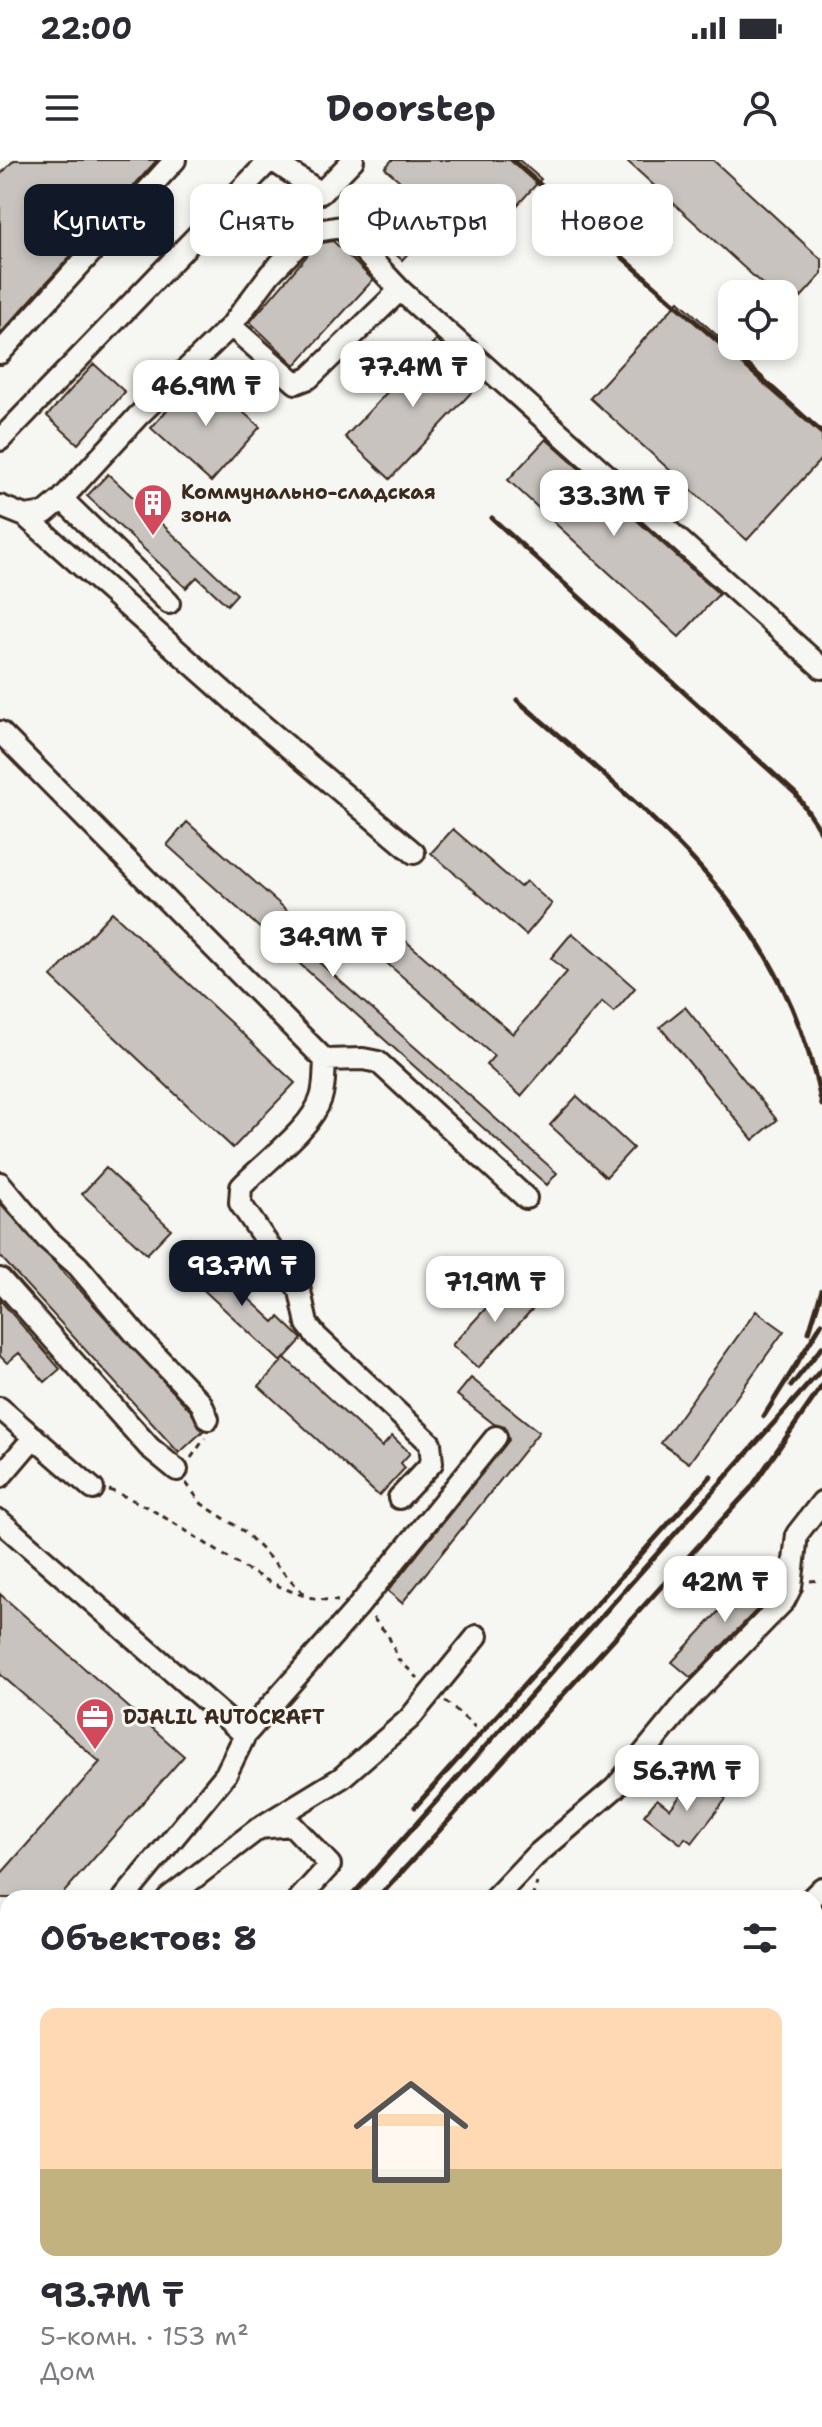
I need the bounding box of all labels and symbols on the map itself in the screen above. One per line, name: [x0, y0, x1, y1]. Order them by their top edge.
pin: 77.4M ₸: [339, 341, 487, 409]
pin: 46.9M ₸: [132, 360, 280, 428]
pin: 33.3M ₸: [540, 470, 688, 538]
place label: Коммунально-сладская зона: [181, 479, 436, 528]
building icon: Коммунально-сладская зона: [132, 482, 174, 537]
pin: 34.9M ₸: [259, 911, 407, 979]
pin: 93.7M ₸: [168, 1240, 316, 1308]
pin: 71.9M ₸: [421, 1256, 569, 1324]
pin: 42M ₸: [669, 1556, 781, 1624]
office icon: DJALIL AUTOCRAFT: [74, 1696, 116, 1751]
place label: DJALIL AUTOCRAFT: [123, 1704, 325, 1730]
pin: 56.7M ₸: [613, 1745, 761, 1813]

